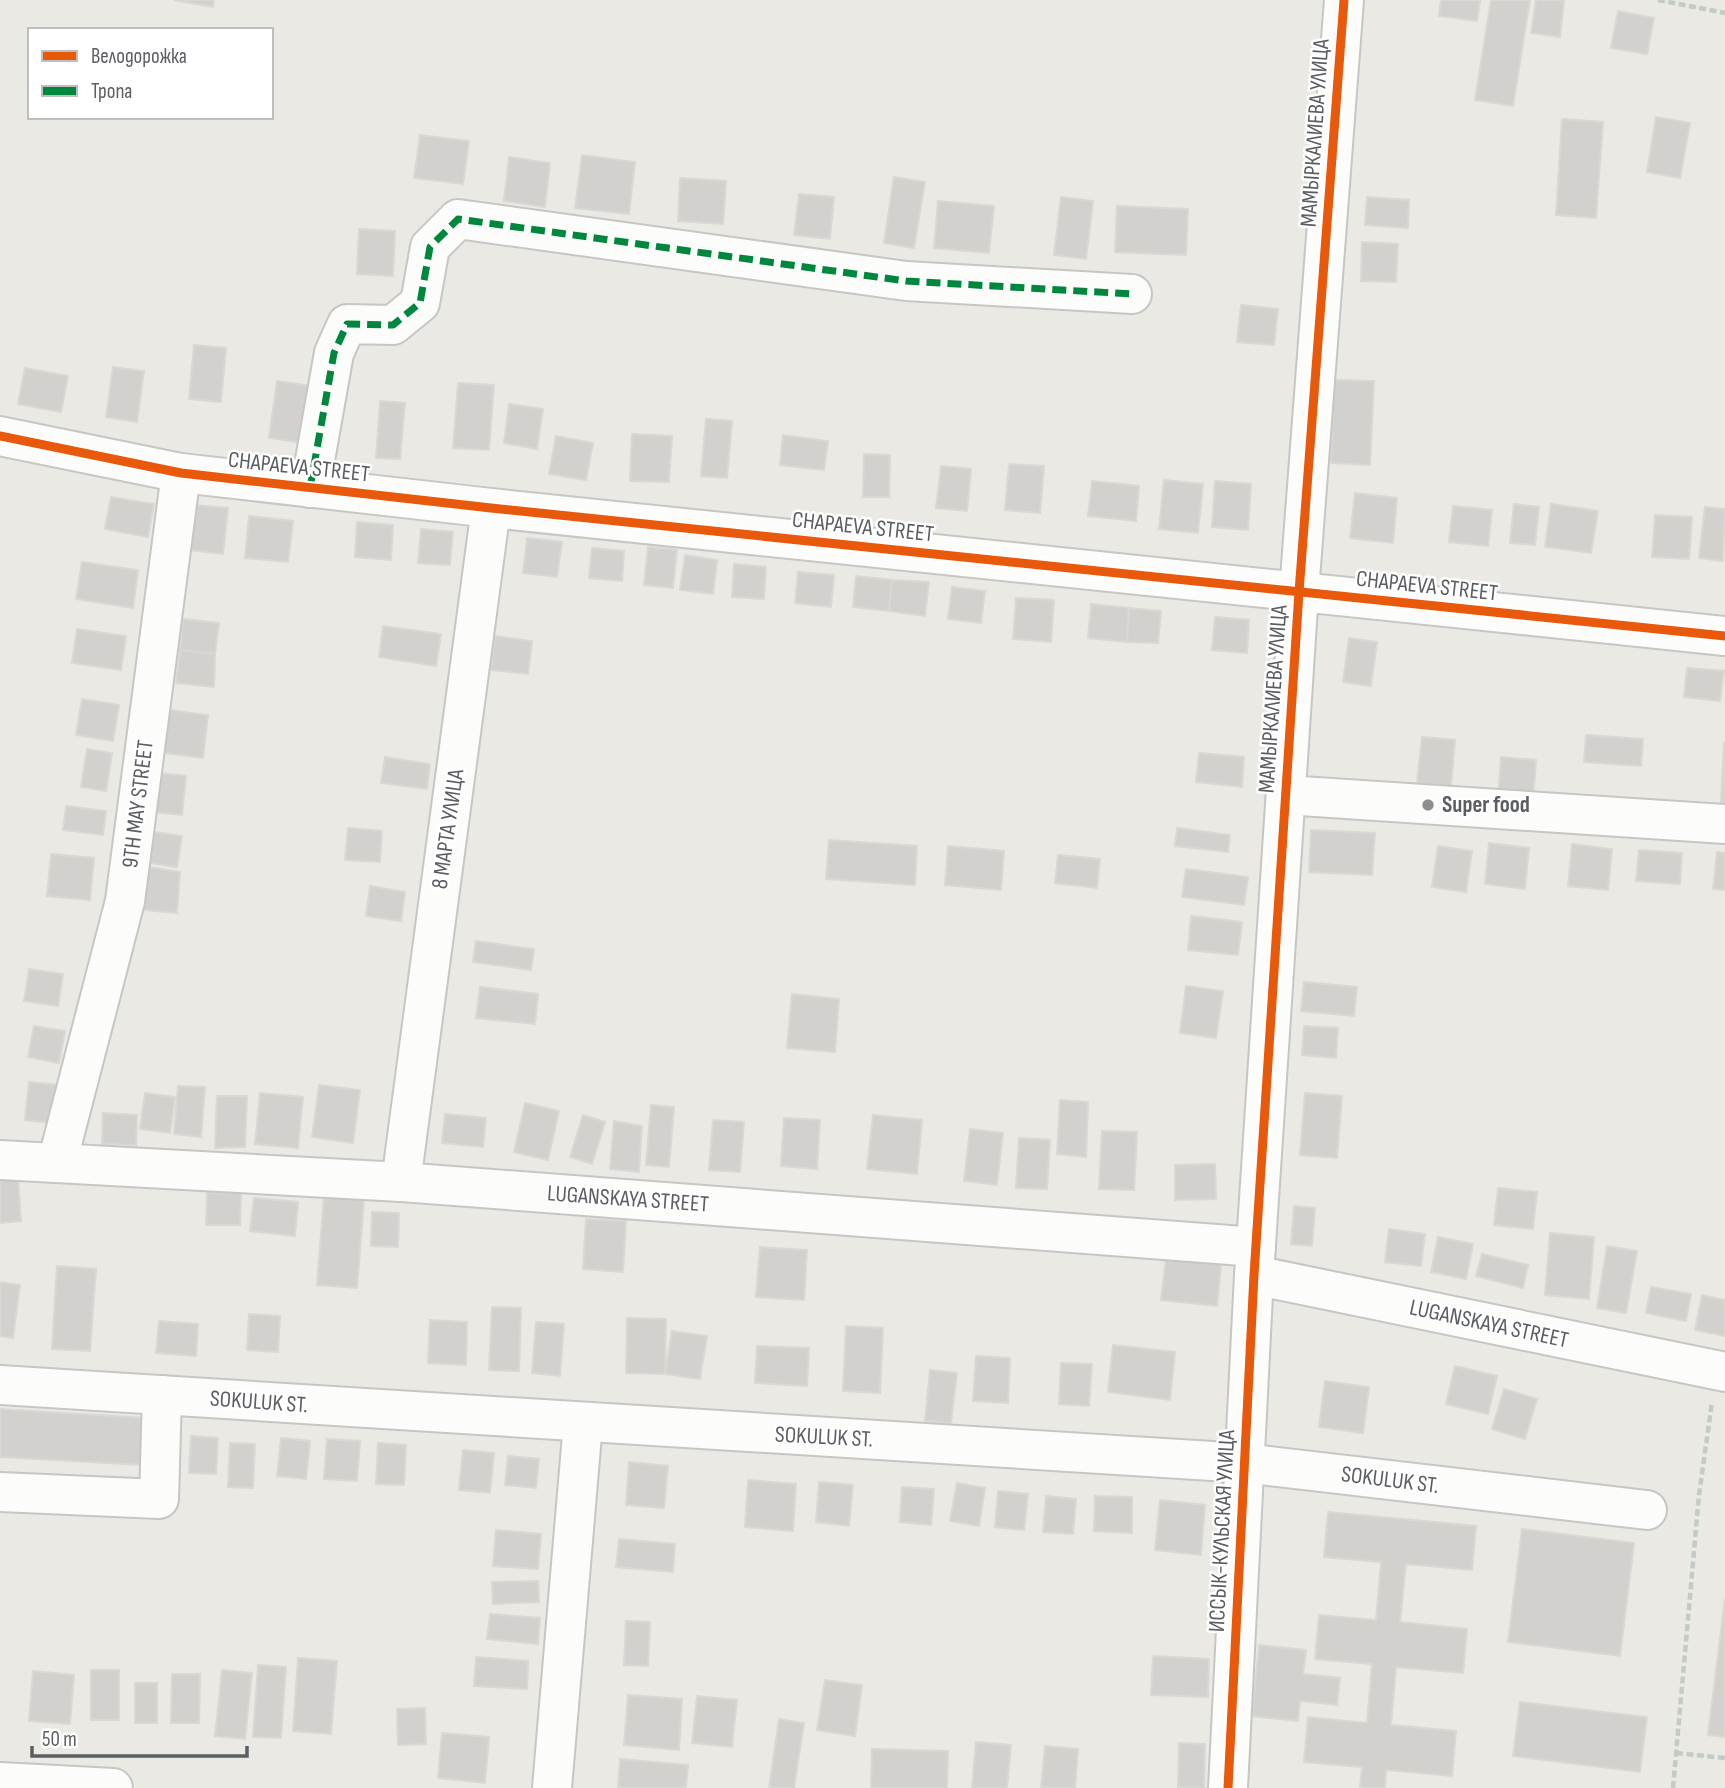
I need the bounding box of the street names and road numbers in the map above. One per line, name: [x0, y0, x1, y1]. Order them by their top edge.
street label: МАМЫРКАЛИЕВА УЛИЦА: [1294, 38, 1336, 228]
street label: CHAPAEVA STREET: [227, 446, 371, 488]
street label: CHAPAEVA STREET: [791, 506, 935, 548]
street label: CHAPAEVA STREET: [1355, 565, 1499, 607]
street label: МАМЫРКАЛИЕВА УЛИЦА: [1252, 604, 1294, 794]
street label: 9TH MAY STREET: [116, 738, 160, 870]
street label: 8 МАРТА УЛИЦА: [426, 767, 470, 891]
street label: LUGANSKAYA STREET: [546, 1179, 710, 1219]
street label: LUGANSKAYA STREET: [1407, 1293, 1571, 1355]
street label: SOKULUK ST.: [209, 1385, 309, 1419]
street label: SOKULUK ST.: [774, 1420, 874, 1454]
street label: ИССЫК-КУЛЬСКАЯ УЛИЦА: [1203, 1429, 1241, 1633]
street label: SOKULUK ST.: [1340, 1460, 1440, 1500]

